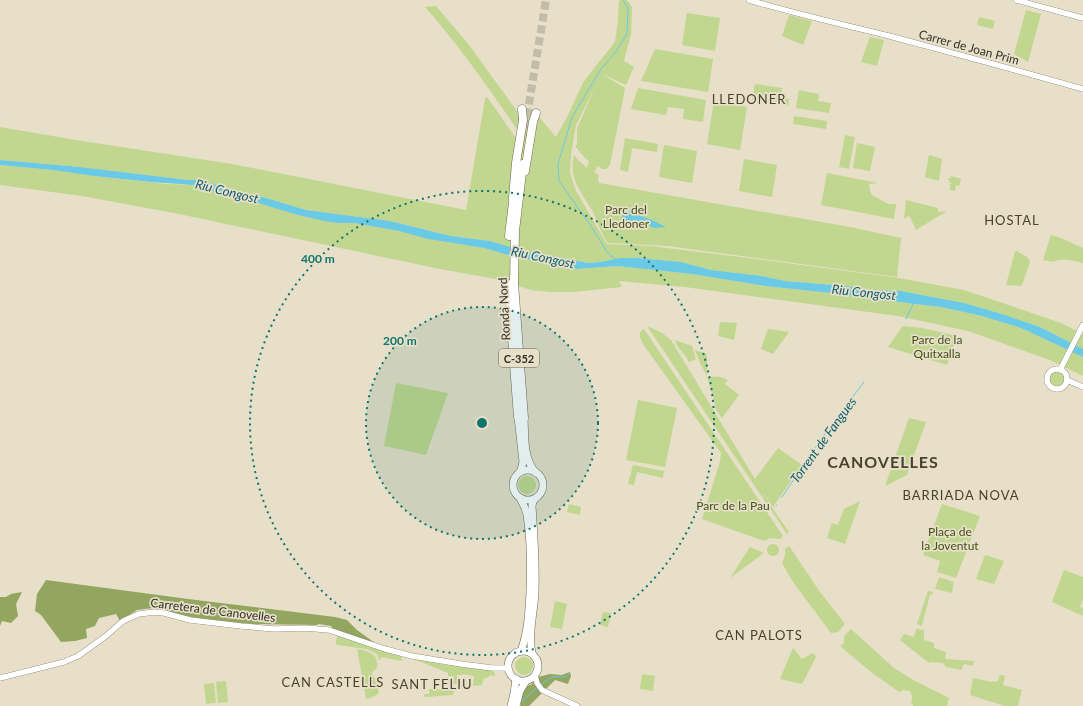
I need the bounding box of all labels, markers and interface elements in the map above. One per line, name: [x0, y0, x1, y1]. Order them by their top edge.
street label: Carrer de Joan Prim: [917, 26, 1021, 68]
district label: LLEDONER: [712, 91, 786, 107]
water label: Riu Congost: [194, 175, 261, 207]
park label: Parc del Lledoner: [603, 202, 650, 231]
district label: HOSTAL: [984, 212, 1040, 228]
water label: Riu Congost: [510, 242, 577, 272]
text: 400 m: [301, 251, 335, 266]
street label: Ronda Nord: [495, 277, 513, 341]
water label: Riu Congost: [831, 281, 897, 303]
park label: Parc de la Quitxalla: [912, 332, 962, 361]
text: 200 m: [383, 333, 417, 348]
road number: C-352: [499, 349, 539, 367]
water label: Torrent de Fangues: [786, 394, 860, 486]
centre of rings: [475, 416, 489, 430]
district label: CANOVELLES: [827, 452, 939, 471]
district label: BARRIADA NOVA: [902, 487, 1020, 503]
park label: Parc de la Pau: [696, 498, 770, 513]
park label: Plaça de la Joventut: [921, 524, 979, 553]
street label: Carretera de Canovelles: [150, 595, 276, 625]
district label: CAN PALOTS: [715, 627, 803, 643]
district label: CAN CASTELLS: [282, 674, 384, 690]
district label: SANT FELIU: [392, 676, 472, 692]

